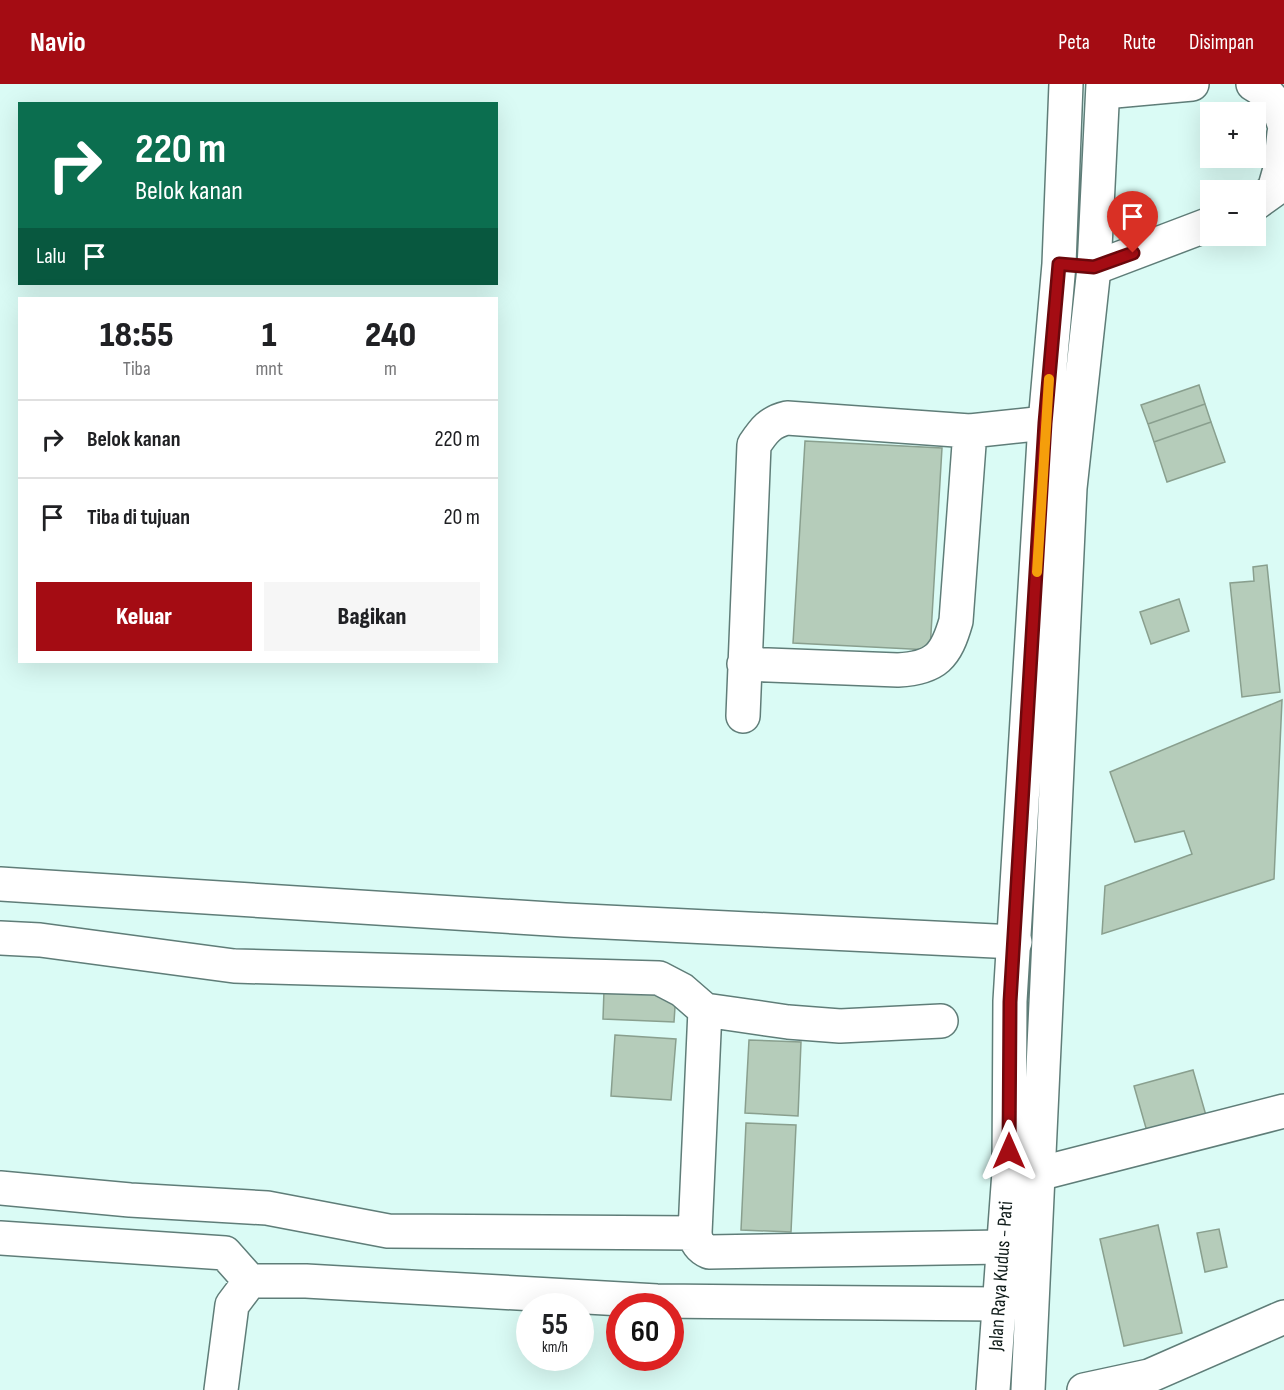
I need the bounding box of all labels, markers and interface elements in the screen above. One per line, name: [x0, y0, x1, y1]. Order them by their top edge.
text: Navio: [30, 26, 86, 59]
text: Peta: [1058, 30, 1090, 55]
text: Rute: [1123, 30, 1156, 55]
text: Disimpan: [1189, 30, 1254, 55]
map controls: [1200, 102, 1266, 246]
button: +: [1200, 102, 1266, 168]
text: 220 m: [135, 124, 226, 175]
icon: right: [36, 126, 114, 204]
text: Belok kanan: [135, 175, 243, 207]
button: −: [1200, 180, 1266, 246]
pin: [1107, 191, 1158, 253]
icon: arrive: [1116, 200, 1149, 233]
icon: arrive: [78, 240, 111, 273]
text: Lalu: [36, 243, 66, 270]
text: 18:55: [100, 314, 174, 357]
text: 1: [262, 314, 277, 357]
text: 240: [365, 314, 416, 357]
text: Tiba: [123, 357, 151, 381]
text: mnt: [255, 357, 283, 381]
text: m: [384, 357, 397, 381]
icon: right: [36, 423, 69, 456]
text: Belok kanan: [87, 426, 180, 453]
text: 220 m: [434, 426, 480, 453]
icon: arrive: [36, 501, 69, 534]
text: Tiba di tujuan: [87, 504, 190, 531]
text: 20 m: [444, 504, 480, 531]
button: Keluar: [36, 582, 252, 651]
button: Bagikan: [264, 582, 480, 651]
position arrow: [977, 1119, 1041, 1183]
street label: Jalan Raya Kudus - Pati: [984, 1200, 1018, 1353]
speed limit sign: 60: [606, 1293, 684, 1371]
text: 55: [542, 1307, 568, 1343]
text: km/h: [542, 1338, 568, 1357]

